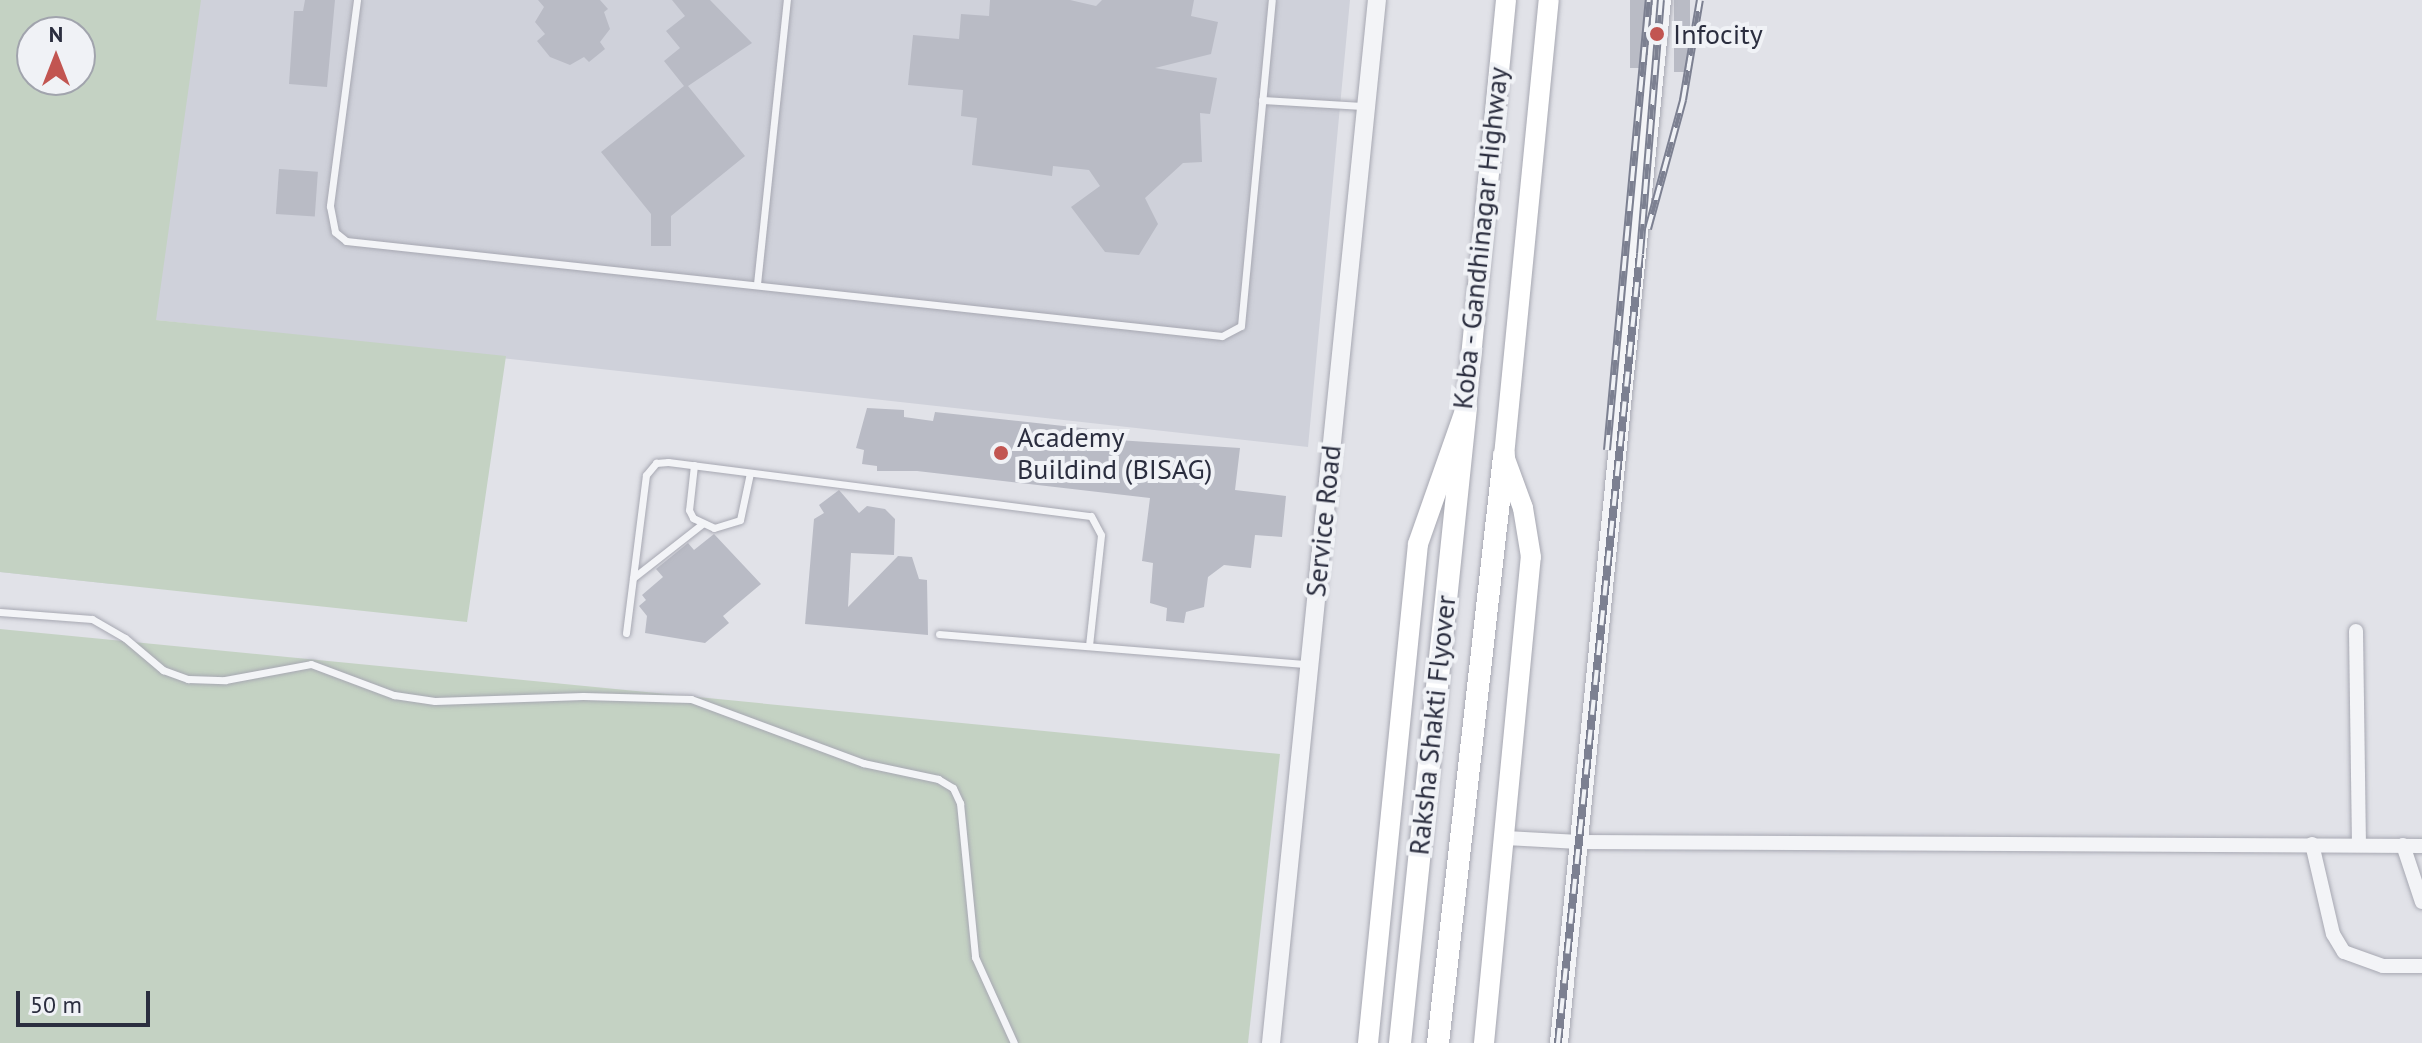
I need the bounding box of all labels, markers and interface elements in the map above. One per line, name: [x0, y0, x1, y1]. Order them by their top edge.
north arrow: [16, 16, 96, 96]
place label: Infocity: [1673, 17, 1763, 51]
text: N: [49, 20, 63, 48]
marker: Infocity: [1648, 25, 1666, 43]
street label: Koba - Gandhinagar Highway: [1445, 63, 1515, 413]
place label: Academy Buildind (BISAG): [1017, 420, 1212, 486]
street label: Service Road: [1298, 443, 1348, 599]
marker: Academy Buildind (BISAG): [992, 444, 1010, 462]
street label: Raksha Shakti Flyover: [1402, 593, 1462, 857]
scale bar: [20, 975, 154, 1025]
text: 50 m: [30, 989, 82, 1020]

